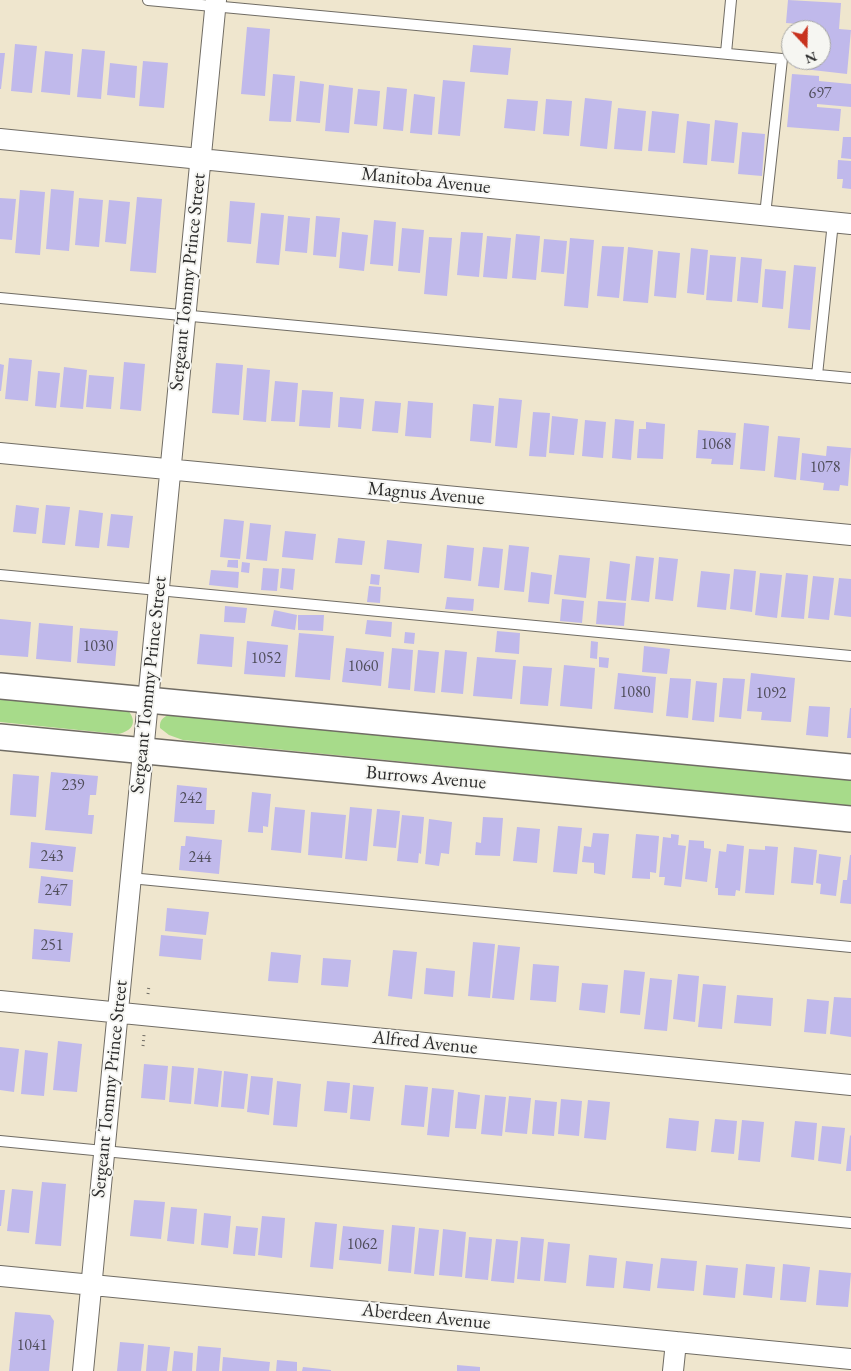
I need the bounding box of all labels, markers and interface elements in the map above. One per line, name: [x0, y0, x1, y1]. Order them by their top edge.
north arrow: [781, 20, 831, 70]
text: N: [803, 48, 820, 68]
house number: 697: [808, 84, 832, 104]
street label: Manitoba Avenue: [360, 163, 492, 199]
street label: Sergeant Tommy Prince Street: [165, 172, 211, 392]
house number: 1068: [701, 435, 731, 455]
house number: 1078: [810, 458, 840, 478]
street label: Magnus Avenue: [367, 478, 485, 510]
street label: Sergeant Tommy Prince Street: [126, 575, 172, 795]
house number: 1030: [83, 637, 113, 657]
house number: 1052: [251, 649, 281, 669]
house number: 1060: [348, 657, 378, 677]
house number: 1080: [620, 683, 650, 703]
house number: 1092: [756, 684, 786, 704]
street label: Burrows Avenue: [365, 761, 487, 795]
house number: 239: [61, 776, 85, 796]
house number: 242: [179, 789, 203, 809]
house number: 243: [40, 847, 64, 867]
house number: 244: [188, 848, 212, 868]
house number: 247: [44, 881, 68, 901]
house number: 251: [40, 936, 64, 956]
street label: Sergeant Tommy Prince Street: [87, 979, 133, 1199]
street label: Alfred Avenue: [371, 1026, 479, 1060]
house number: 1062: [347, 1235, 377, 1255]
street label: Aberdeen Avenue: [361, 1299, 491, 1335]
house number: 1041: [17, 1336, 47, 1356]

